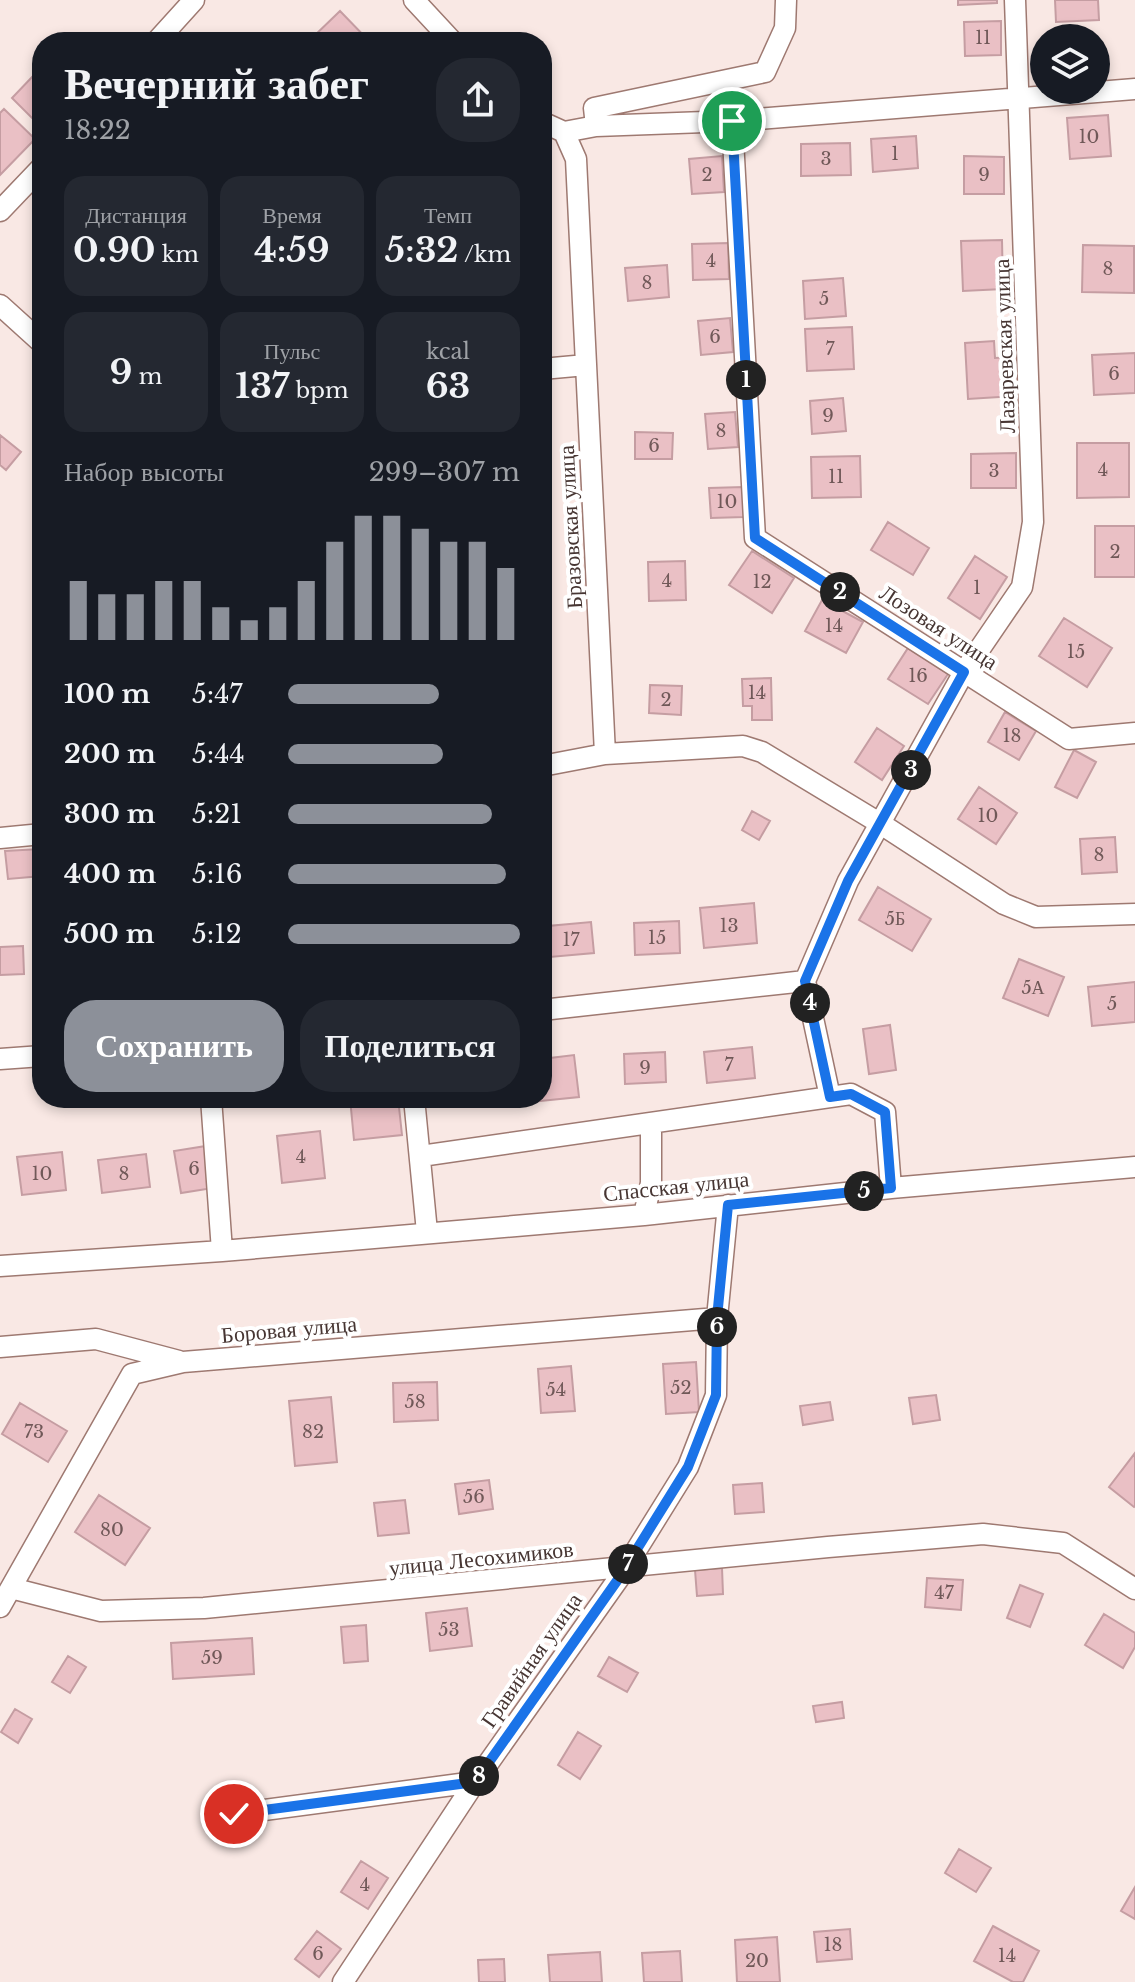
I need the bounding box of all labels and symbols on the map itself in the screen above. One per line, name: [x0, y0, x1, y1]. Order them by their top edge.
house number: 11: [975, 27, 991, 49]
pin: [698, 87, 766, 155]
house number: 10: [1079, 126, 1099, 148]
house number: 1: [891, 143, 899, 165]
house number: 3: [820, 148, 832, 170]
house number: 2: [701, 164, 713, 186]
house number: 9: [978, 164, 990, 186]
house number: 4: [706, 250, 716, 272]
street label: Лазаревская улица: [988, 258, 1021, 434]
house number: 8: [1103, 258, 1113, 280]
house number: 8: [642, 272, 652, 294]
house number: 5: [819, 288, 829, 310]
house number: 6: [709, 326, 721, 348]
house number: 7: [825, 338, 835, 360]
pin: 1: [726, 360, 766, 400]
house number: 6: [1108, 363, 1120, 385]
house number: 9: [822, 405, 834, 427]
house number: 8: [716, 420, 726, 442]
house number: 6: [648, 435, 660, 457]
street label: Бразовская улица: [553, 444, 588, 609]
house number: 4: [1098, 459, 1108, 481]
house number: 3: [988, 460, 1000, 482]
house number: 11: [828, 466, 844, 488]
house number: 10: [717, 491, 737, 513]
house number: 2: [1109, 541, 1121, 563]
house number: 4: [662, 570, 672, 592]
house number: 12: [752, 571, 772, 593]
pin: 2: [820, 572, 860, 612]
house number: 1: [973, 577, 981, 599]
street label: Лозовая улица: [875, 579, 1003, 676]
house number: 14: [825, 615, 843, 637]
house number: 15: [1067, 641, 1085, 663]
house number: 16: [908, 665, 928, 687]
house number: 14: [748, 682, 766, 704]
house number: 2: [660, 689, 672, 711]
house number: 18: [1003, 725, 1021, 747]
pin: 3: [891, 750, 931, 790]
house number: 10: [978, 805, 998, 827]
house number: 8: [1094, 844, 1104, 866]
house number: 5Б: [885, 908, 905, 930]
house number: 13: [719, 915, 739, 937]
house number: 15: [648, 927, 666, 949]
house number: 17: [562, 929, 580, 951]
house number: 5А: [1021, 977, 1045, 999]
pin: 4: [790, 983, 830, 1023]
house number: 5: [1107, 993, 1117, 1015]
house number: 7: [724, 1054, 734, 1076]
house number: 9: [639, 1057, 651, 1079]
house number: 4: [296, 1146, 306, 1168]
house number: 6: [188, 1158, 200, 1180]
house number: 10: [32, 1163, 52, 1185]
house number: 8: [119, 1163, 129, 1185]
street label: Спасская улица: [602, 1165, 751, 1208]
pin: 5: [844, 1171, 884, 1211]
pin: 6: [697, 1307, 737, 1347]
street label: Боровая улица: [220, 1310, 358, 1349]
house number: 52: [670, 1377, 692, 1399]
house number: 54: [546, 1379, 566, 1401]
house number: 58: [404, 1391, 426, 1413]
house number: 73: [24, 1421, 44, 1443]
house number: 82: [302, 1421, 324, 1443]
house number: 56: [463, 1486, 485, 1508]
house number: 80: [100, 1519, 124, 1541]
street label: улица Лесохимиков: [387, 1535, 575, 1582]
pin: 7: [608, 1544, 648, 1584]
house number: 47: [934, 1582, 955, 1604]
street label: Гравийная улица: [475, 1588, 588, 1733]
house number: 53: [438, 1619, 460, 1641]
house number: 59: [201, 1647, 223, 1669]
pin: 8: [459, 1756, 499, 1796]
pin: [200, 1780, 268, 1848]
house number: 4: [360, 1874, 370, 1896]
house number: 18: [824, 1934, 842, 1956]
house number: 6: [312, 1943, 324, 1965]
house number: 14: [998, 1945, 1016, 1967]
house number: 20: [745, 1950, 769, 1972]

